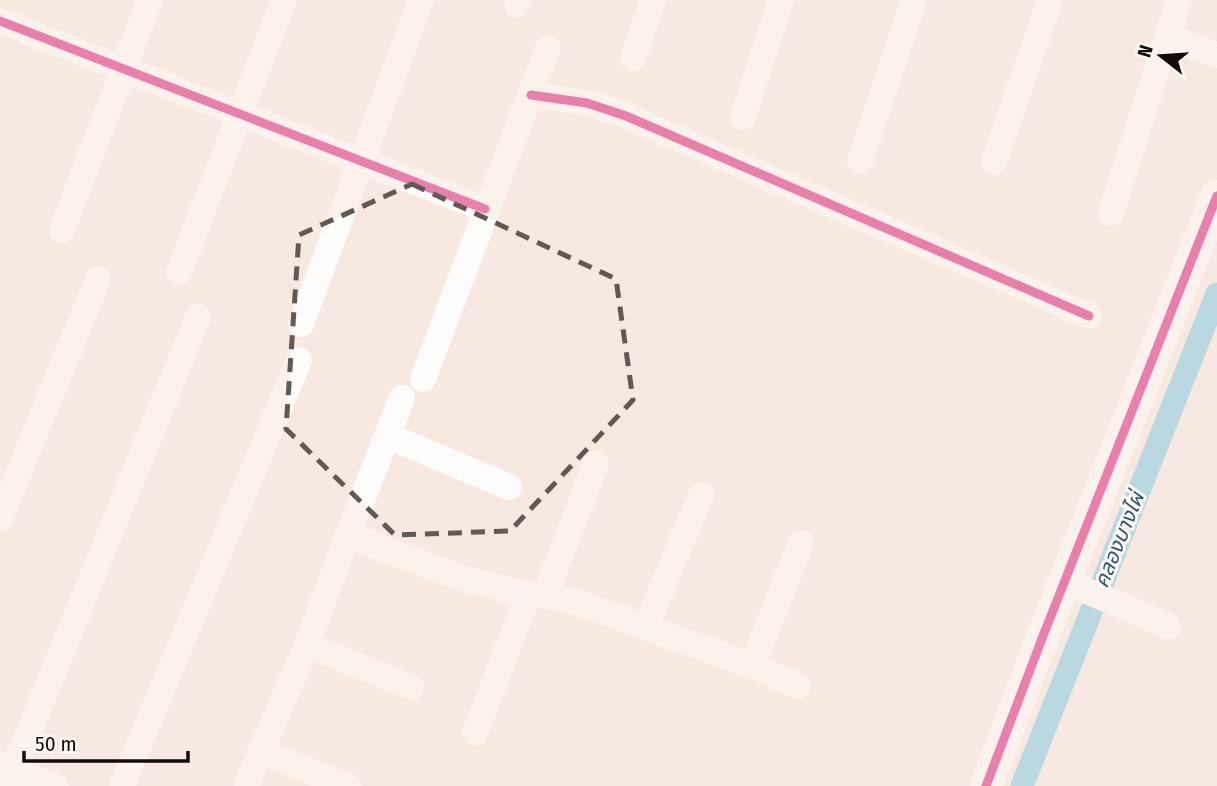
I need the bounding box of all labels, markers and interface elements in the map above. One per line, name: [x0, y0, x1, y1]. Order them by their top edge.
north arrow: [1126, 21, 1196, 91]
text: N: [1133, 42, 1158, 60]
water label: คลองบางไผ่: [1088, 486, 1151, 592]
scale bar: [24, 720, 189, 764]
text: 50 m: [35, 731, 77, 757]

